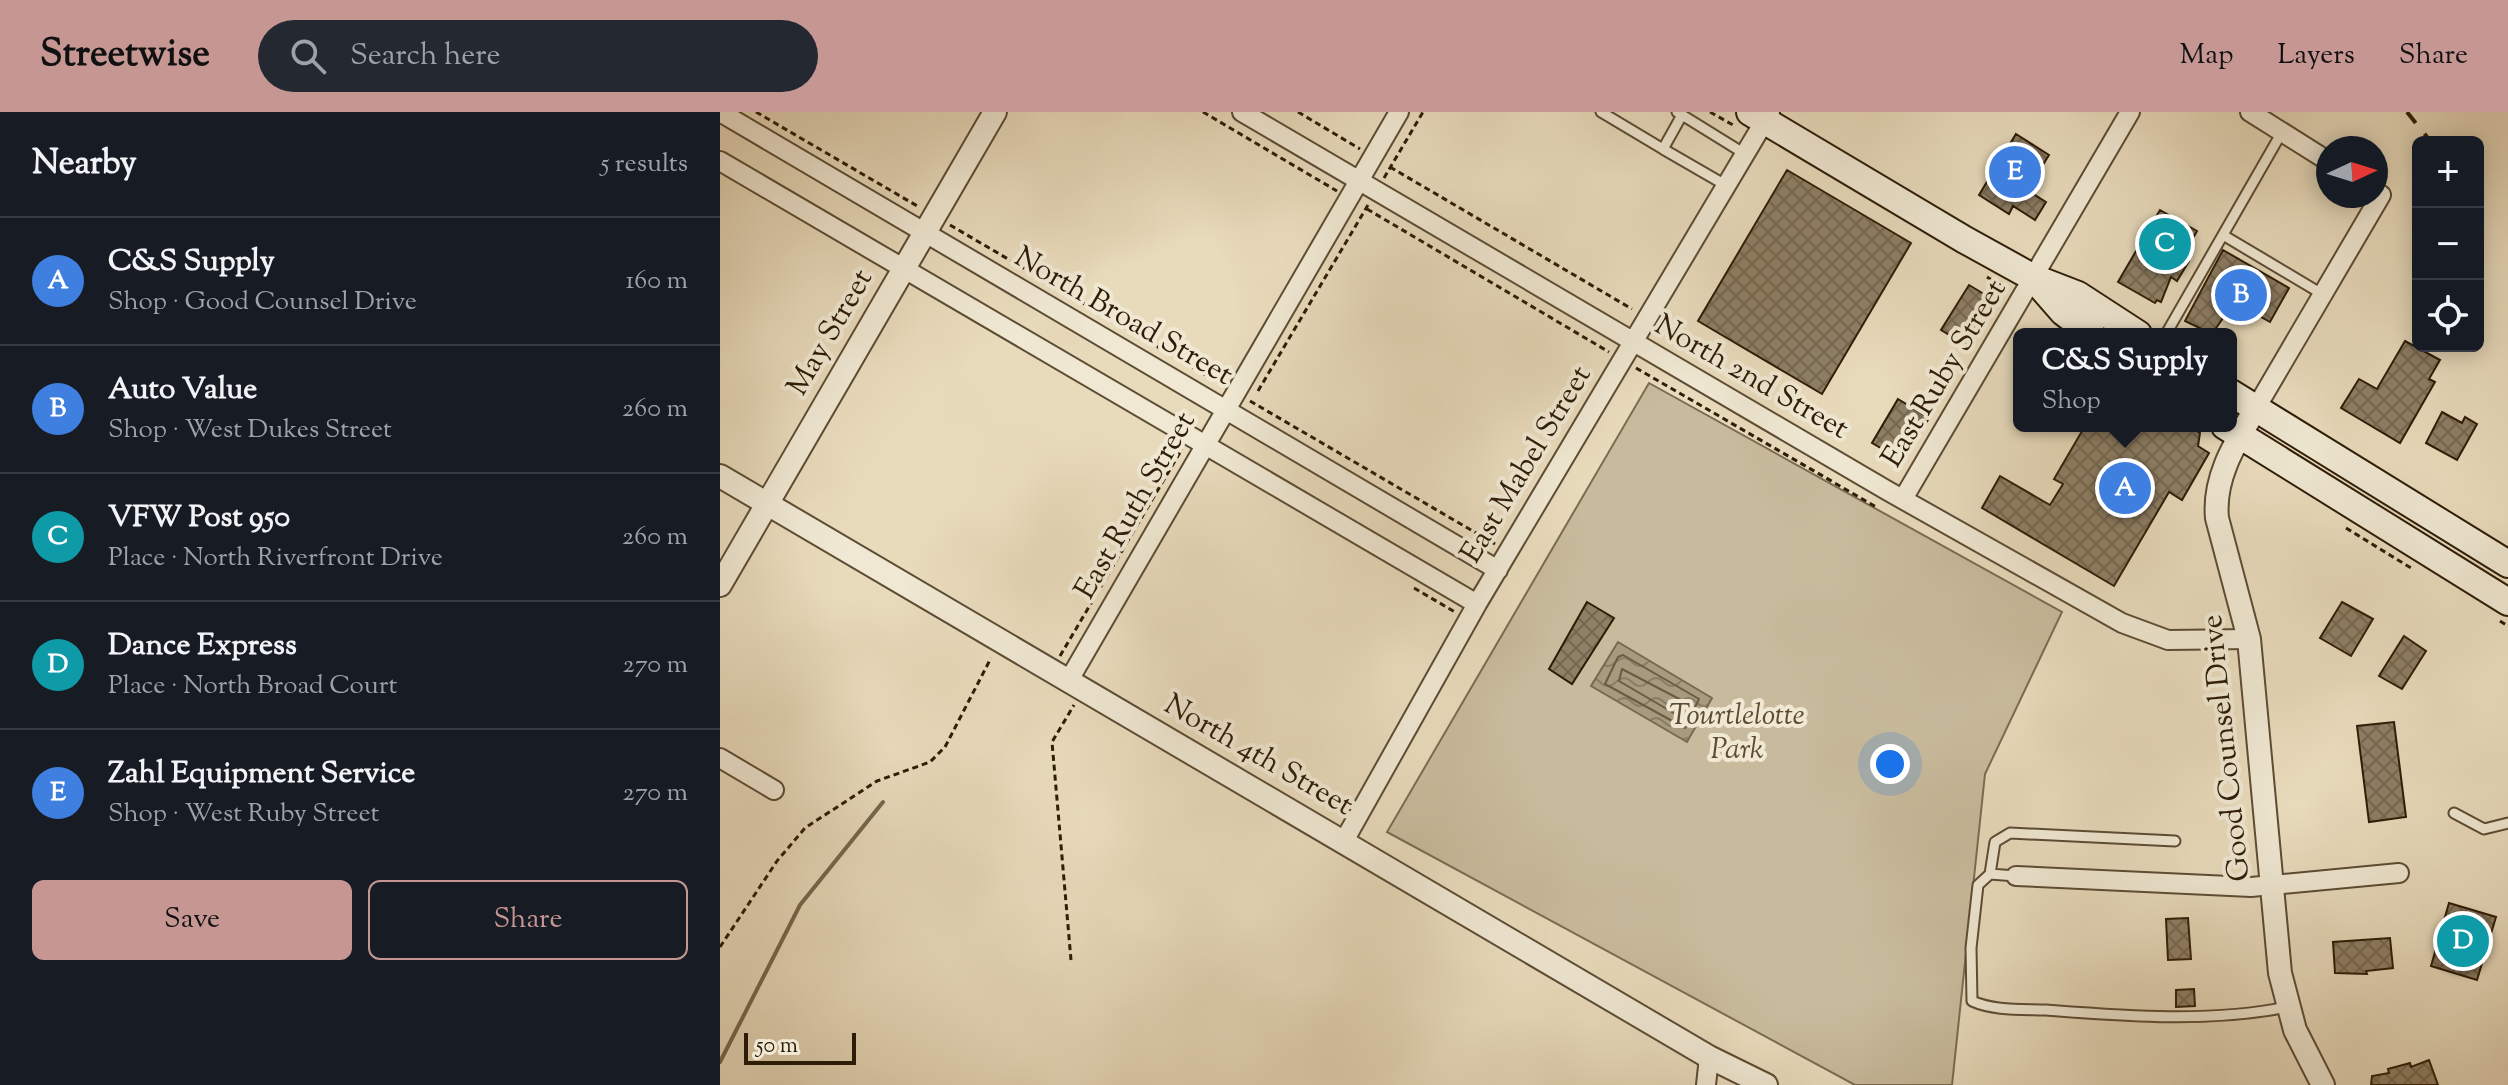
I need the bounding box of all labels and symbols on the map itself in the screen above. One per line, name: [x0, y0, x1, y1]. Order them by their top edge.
north arrow: [2316, 136, 2388, 208]
pin: E: [1989, 142, 2041, 202]
pin: C: [2139, 214, 2191, 274]
street label: North Broad Street: [1006, 237, 1240, 397]
street label: May Street: [777, 262, 885, 404]
pin: B: [2215, 265, 2267, 325]
street label: East Ruby Street: [1872, 272, 2018, 476]
street label: North 2nd Street: [1646, 305, 1856, 451]
street label: East Mabel Street: [1451, 358, 1603, 572]
street label: East Ruth Street: [1065, 404, 1207, 608]
pin: A: [2099, 458, 2151, 518]
street label: Good Counsel Drive: [2192, 612, 2262, 884]
street label: North 4th Street: [1155, 684, 1361, 828]
park label: Tourtlelotte Park: [1669, 695, 1805, 772]
your location: [1870, 744, 1910, 784]
pin: D: [2437, 911, 2489, 971]
scale bar: [744, 1029, 856, 1065]

